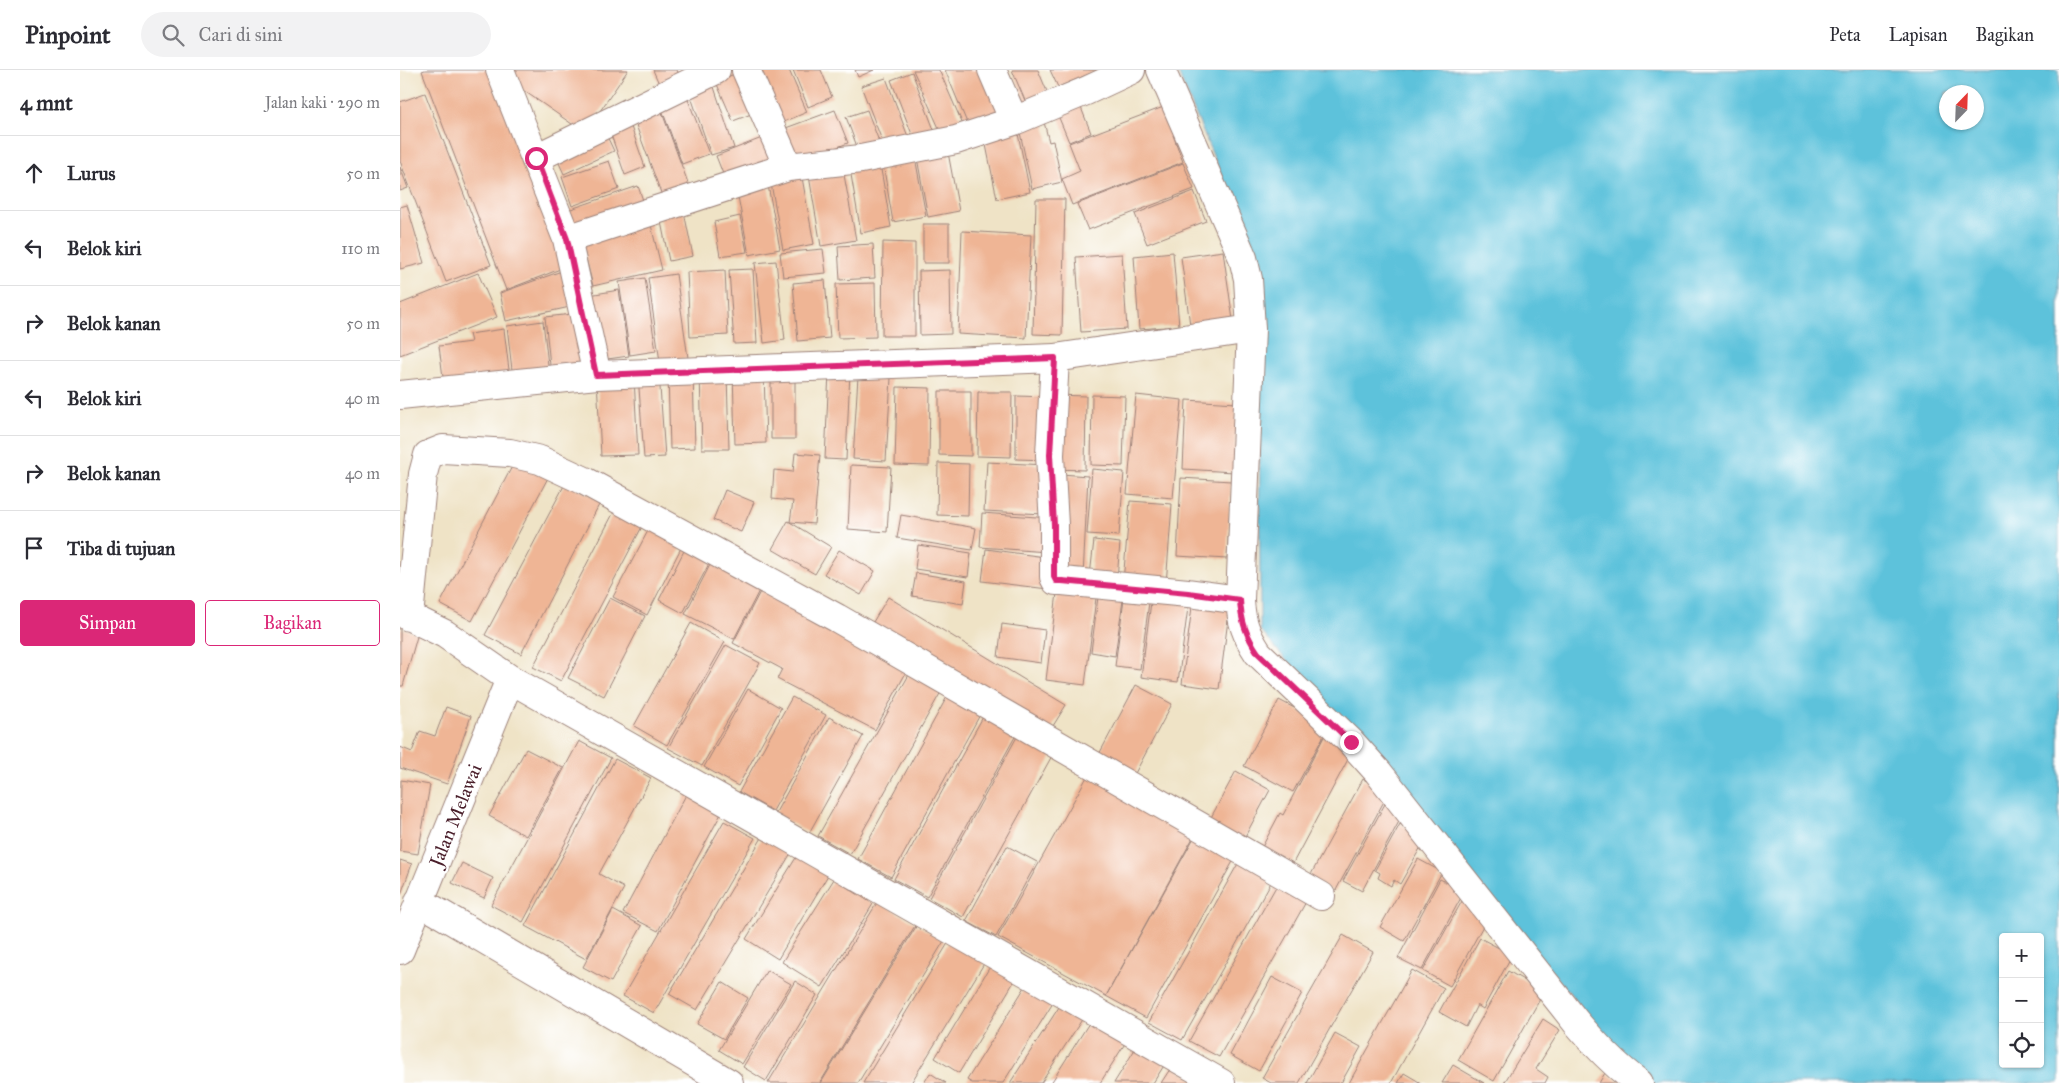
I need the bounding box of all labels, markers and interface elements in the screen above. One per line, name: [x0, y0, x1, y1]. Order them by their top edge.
search box: [141, 12, 491, 57]
text: Pinpoint: [25, 20, 111, 50]
icon: search: [159, 21, 187, 49]
text: Cari di sini: [199, 23, 283, 46]
text: Peta: [1829, 24, 1861, 46]
text: Lapisan: [1889, 24, 1947, 46]
text: Bagikan: [1975, 24, 2034, 46]
north arrow: [1939, 85, 1984, 130]
text: 4 mnt: [20, 90, 73, 116]
text: Jalan kaki · 290 m: [265, 93, 380, 112]
route start: [525, 147, 548, 170]
icon: ahead: [20, 159, 48, 187]
text: Lurus: [67, 162, 115, 185]
text: 50 m: [346, 164, 380, 183]
icon: left: [20, 234, 48, 262]
text: Belok kiri: [67, 237, 141, 260]
text: 110 m: [341, 239, 380, 258]
icon: right: [20, 309, 48, 337]
text: Belok kanan: [67, 312, 161, 335]
text: 50 m: [346, 314, 380, 333]
icon: left: [20, 384, 48, 412]
text: Belok kiri: [67, 387, 141, 410]
text: 40 m: [345, 389, 380, 408]
icon: right: [20, 459, 48, 487]
text: Belok kanan: [67, 462, 161, 485]
text: 40 m: [345, 464, 380, 483]
icon: arrive: [20, 534, 48, 562]
text: Tiba di tujuan: [67, 537, 175, 560]
button: Simpan: [20, 600, 195, 646]
button: Bagikan: [205, 600, 380, 646]
route end: [1340, 731, 1363, 754]
street label: Jalan Melawai: [424, 760, 487, 872]
map controls: [1999, 933, 2044, 1068]
button: +: [1999, 933, 2044, 978]
button: −: [1999, 978, 2044, 1023]
button: locate: [1999, 1023, 2044, 1068]

